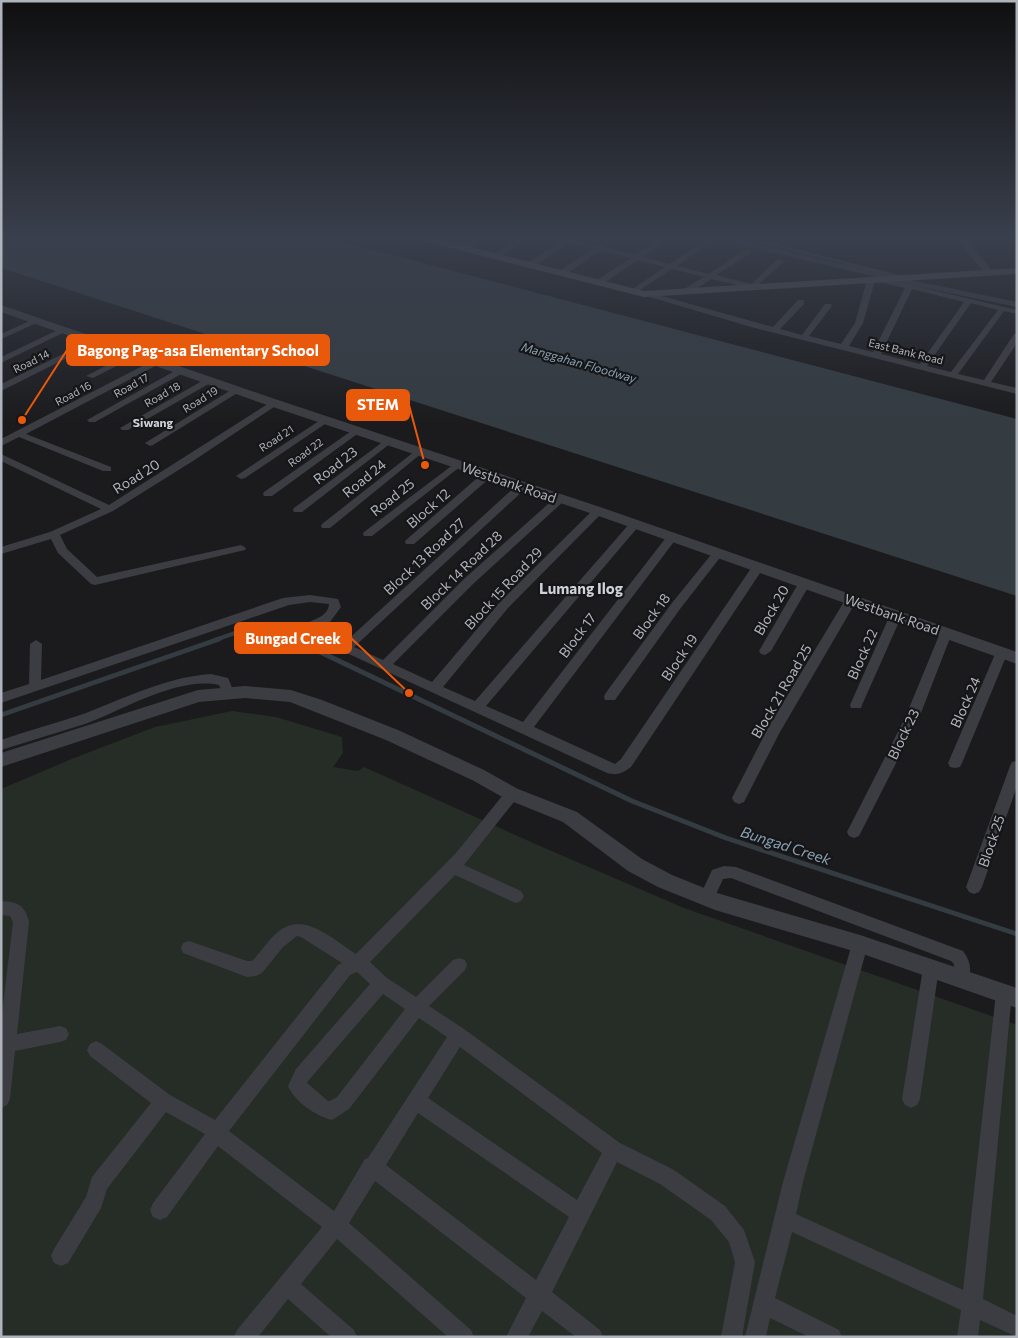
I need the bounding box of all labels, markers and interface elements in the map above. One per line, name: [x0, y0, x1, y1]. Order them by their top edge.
callout: Bagong Pag-asa Elementary School: [67, 335, 329, 365]
street label: East Bank Road: [867, 335, 945, 367]
water label: Manggahan Floodway: [520, 339, 639, 385]
text: Bagong Pag-asa Elementary School: [77, 341, 319, 359]
street label: Road 14: [11, 346, 52, 375]
street label: Road 17: [111, 370, 151, 400]
street label: Road 16: [53, 378, 94, 408]
street label: Road 18: [142, 378, 182, 409]
street label: Road 19: [180, 383, 220, 415]
callout: STEM: [347, 390, 409, 420]
text: STEM: [357, 395, 399, 413]
district label: Siwang: [133, 415, 174, 429]
street label: Road 21: [256, 422, 296, 454]
street label: Road 22: [285, 435, 325, 469]
street label: Road 23: [310, 443, 360, 487]
street label: Road 20: [109, 455, 163, 497]
street label: Road 24: [339, 455, 390, 501]
street label: Westbank Road: [459, 458, 559, 506]
street label: Road 25: [367, 475, 417, 519]
street label: Block 12: [403, 484, 453, 531]
street label: Block 13 Road 27: [380, 514, 468, 598]
street label: Block 14 Road 28: [417, 527, 505, 613]
street label: Block 15 Road 29: [460, 543, 546, 633]
district label: Lumang Ilog: [539, 579, 623, 597]
street label: Block 20: [750, 582, 792, 638]
street label: Block 18: [629, 590, 673, 642]
street label: Westbank Road: [842, 590, 942, 638]
street label: Block 17: [555, 609, 599, 661]
callout: Bungad Creek: [235, 623, 351, 653]
street label: Block 22: [843, 626, 881, 682]
text: Bungad Creek: [245, 629, 341, 647]
street label: Block 19: [657, 630, 701, 684]
street label: Block 21 Road 25: [747, 641, 815, 741]
street label: Block 24: [946, 673, 984, 730]
street label: Block 23: [884, 706, 922, 762]
street label: Block 25: [974, 813, 1008, 869]
water label: Bungad Creek: [739, 822, 834, 868]

